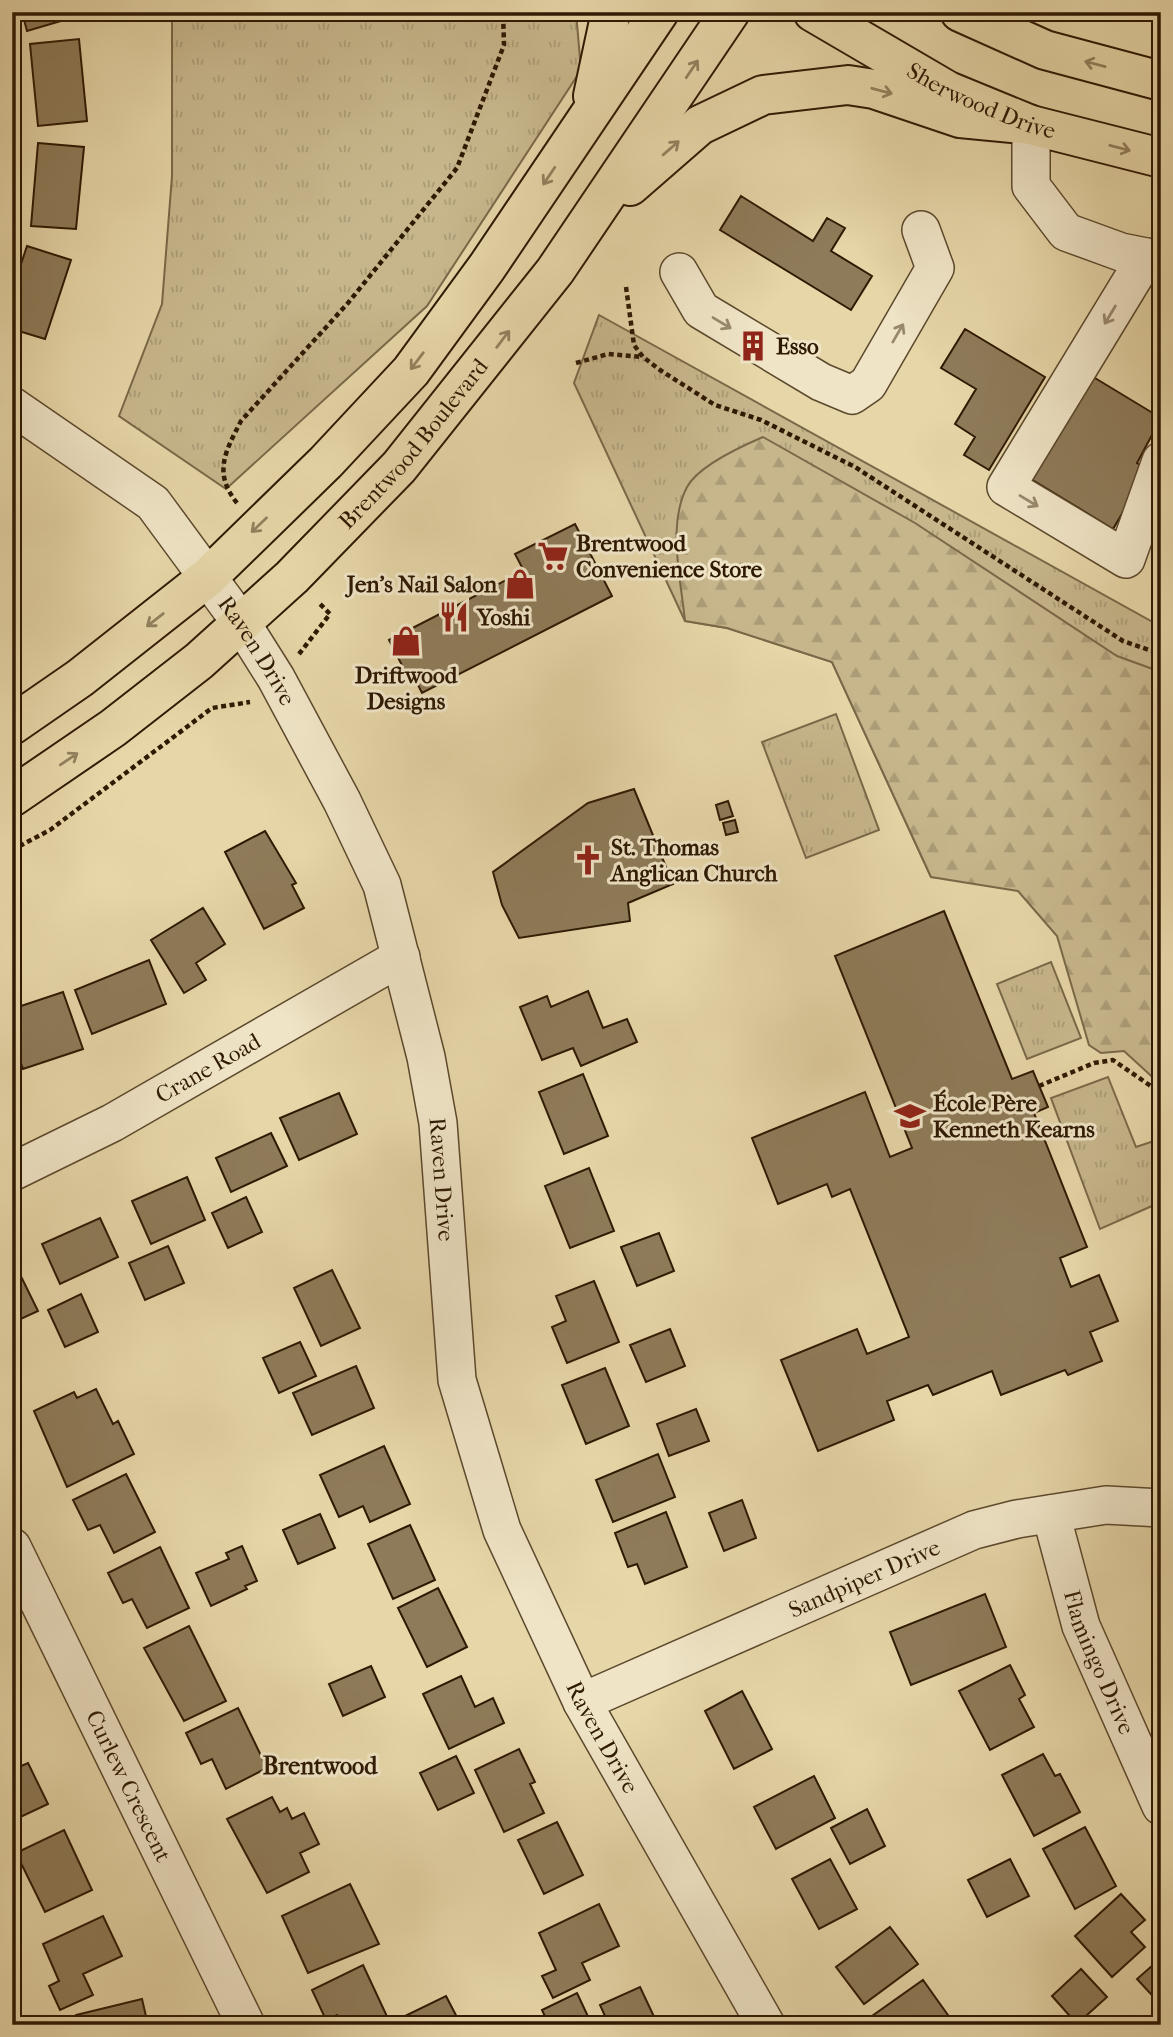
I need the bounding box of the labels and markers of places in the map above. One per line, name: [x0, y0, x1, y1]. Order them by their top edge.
building icon: Esso: [736, 329, 770, 363]
place label: Esso: [776, 333, 819, 360]
place label: Brentwood Convenience Store: [576, 530, 763, 583]
supermarket icon: Brentwood Convenience Store: [536, 539, 570, 573]
shop icon: Jen's Nail Salon: [503, 567, 537, 601]
place label: Jen's Nail Salon: [345, 571, 498, 598]
restaurant icon: Yoshi: [437, 600, 471, 634]
place label: Yoshi: [476, 604, 531, 631]
shop icon: Driftwood Designs: [389, 624, 423, 658]
place label: Driftwood Designs: [355, 662, 459, 715]
place label: St. Thomas Anglican Church: [609, 834, 778, 887]
church icon: St. Thomas Anglican Church: [571, 843, 605, 877]
place label: École Père Kenneth Kearns: [933, 1089, 1095, 1143]
school or university icon: École Père Kenneth Kearns: [893, 1099, 927, 1133]

